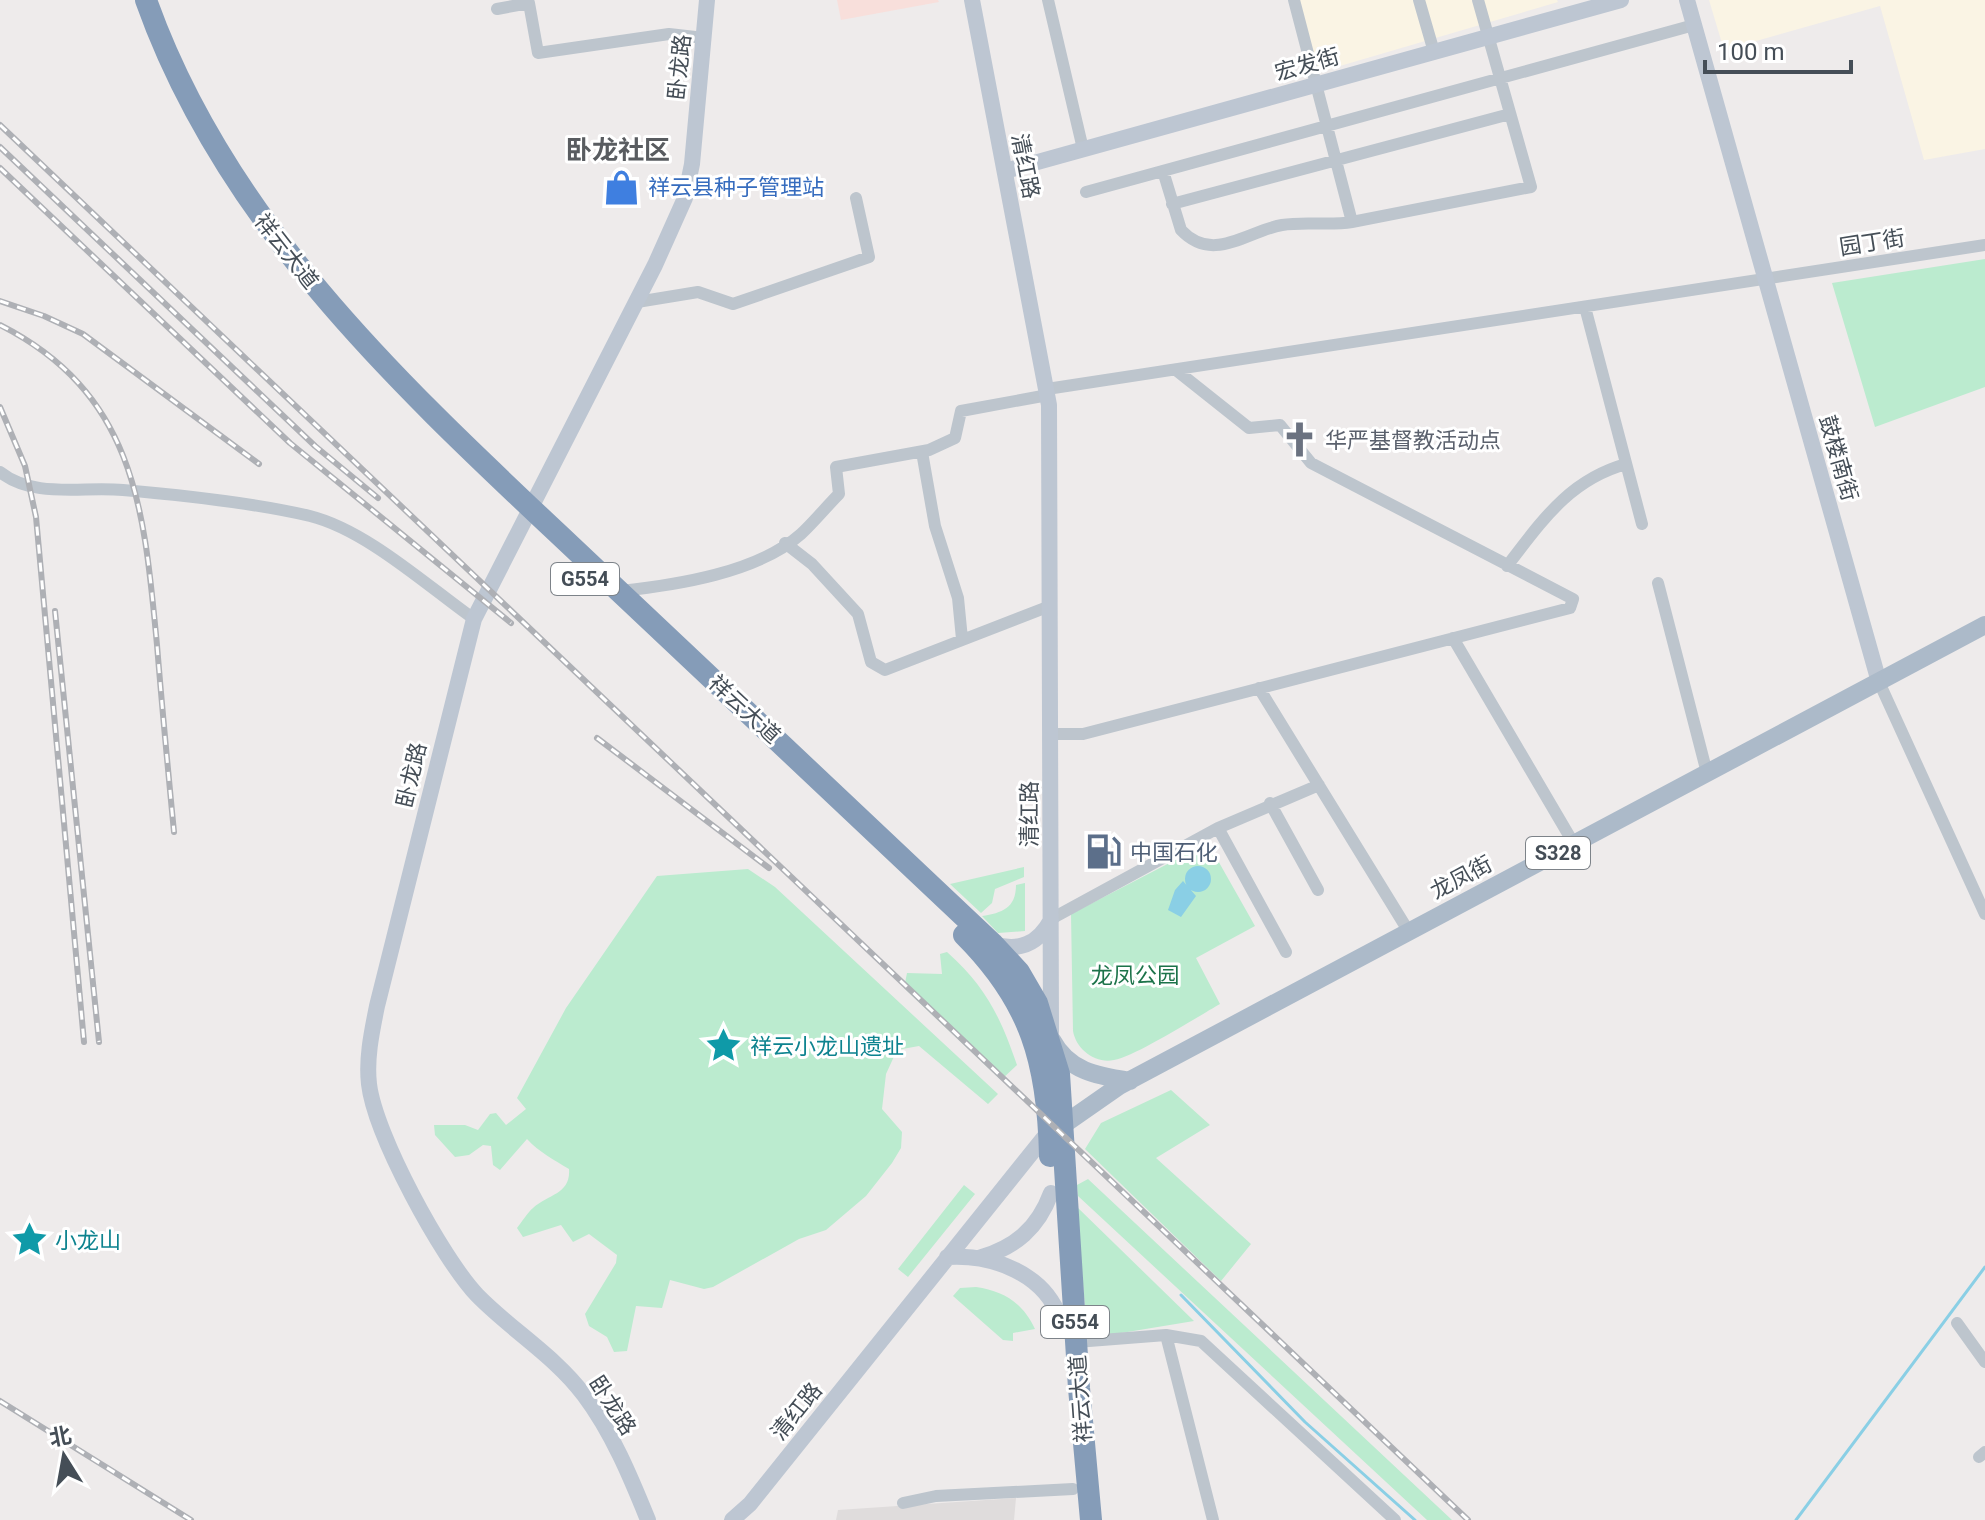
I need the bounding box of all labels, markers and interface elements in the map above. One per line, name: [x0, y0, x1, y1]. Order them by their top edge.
scale bar: [1705, 24, 1851, 74]
street label: 卧龙路: [664, 33, 695, 101]
text: 100 m: [1717, 38, 1784, 66]
street label: 宏发街: [1272, 43, 1342, 86]
street label: 清红路: [1007, 131, 1044, 201]
district label: 卧龙社区: [566, 135, 670, 165]
shop icon: 祥云县种子管理站: [603, 168, 641, 206]
place label: 祥云县种子管理站: [648, 175, 824, 200]
street label: 祥云大道: [250, 209, 324, 294]
street label: 园丁街: [1838, 225, 1907, 260]
street label: 鼓楼南街: [1814, 412, 1863, 504]
church icon: 华严基督教活动点: [1280, 421, 1318, 459]
place label: 华严基督教活动点: [1325, 428, 1501, 453]
road number: G554: [551, 563, 619, 595]
street label: 祥云大道: [704, 670, 785, 749]
street label: 卧龙路: [392, 740, 431, 810]
street label: 清红路: [1017, 781, 1042, 847]
fuel station icon: 中国石化: [1085, 833, 1123, 871]
road number: S328: [1526, 837, 1590, 869]
place label: 中国石化: [1130, 840, 1218, 865]
street label: 龙凤街: [1426, 851, 1496, 904]
park label: 龙凤公园: [1091, 963, 1179, 988]
place icon: 祥云小龙山遗址: [705, 1027, 743, 1065]
place label: 祥云小龙山遗址: [750, 1034, 904, 1059]
place icon: 小龙山: [10, 1221, 48, 1259]
place label: 小龙山: [55, 1228, 121, 1253]
road number: G554: [1041, 1306, 1109, 1338]
street label: 祥云大道: [1065, 1354, 1096, 1444]
street label: 卧龙路: [584, 1371, 641, 1440]
street label: 清红路: [766, 1378, 827, 1445]
north arrow: [24, 1416, 104, 1496]
text: 北: [47, 1422, 73, 1451]

